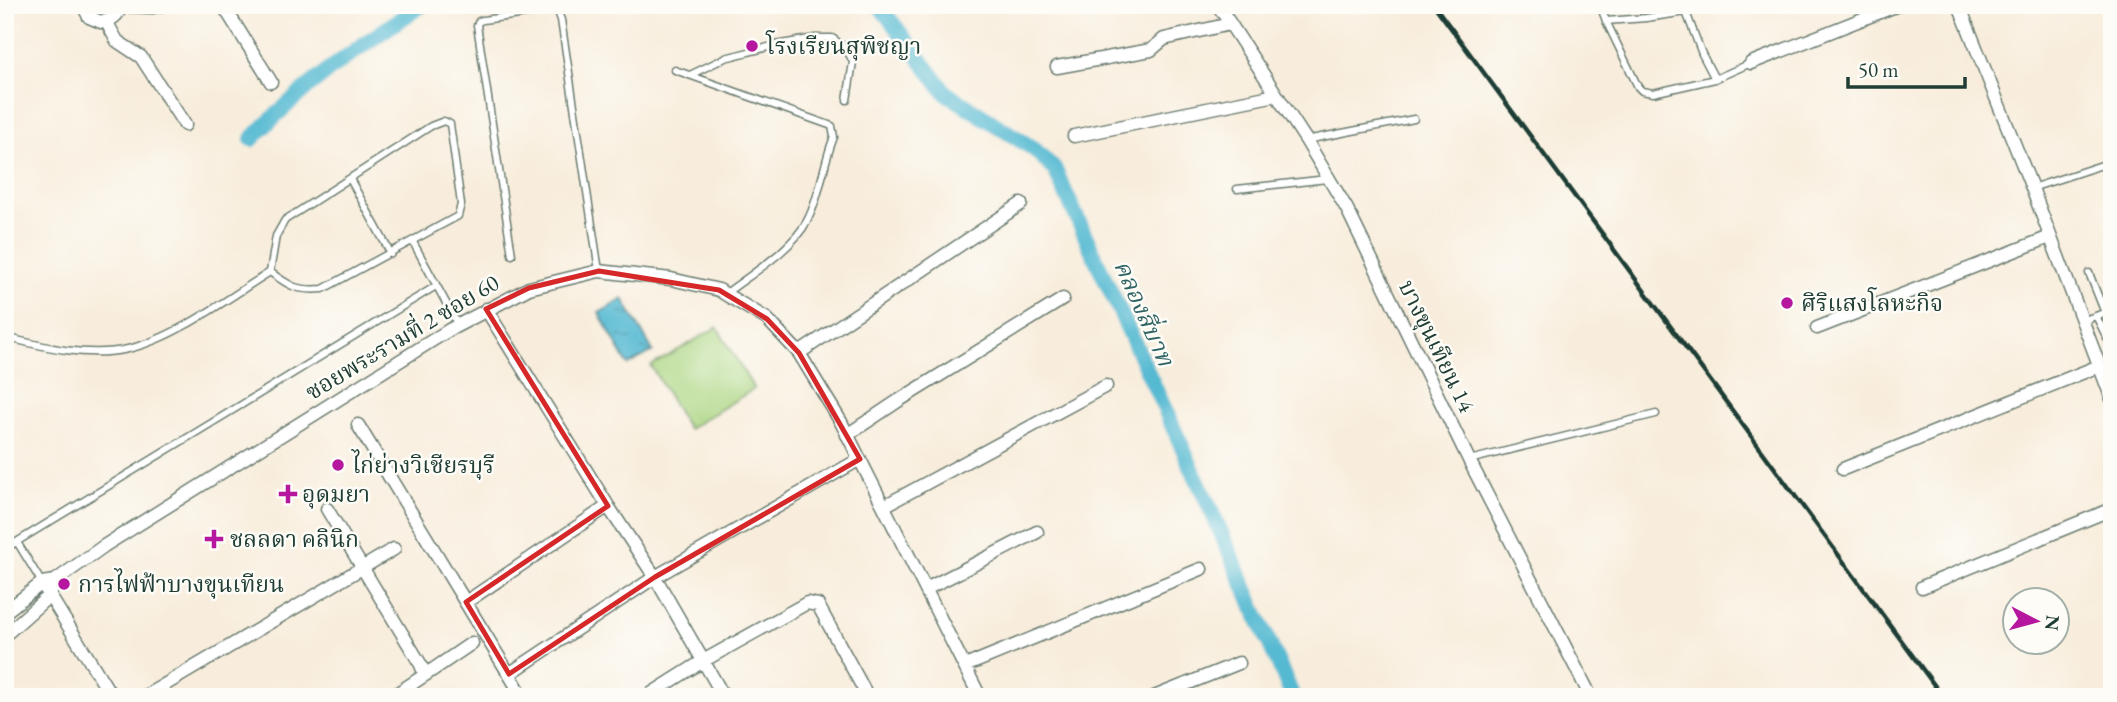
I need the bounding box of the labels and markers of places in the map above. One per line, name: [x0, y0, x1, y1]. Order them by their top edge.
place label: โรงเรียนสุพิชญา: [765, 30, 921, 61]
marker: โรงเรียนสุพิชญา: [744, 38, 760, 54]
place label: ศิริแสงโลหะกิจ: [1801, 287, 1943, 318]
marker: ศิริแสงโลหะกิจ: [1779, 295, 1795, 311]
place label: ไก่ย่างวิเชียรบุรี: [351, 449, 495, 480]
marker: ไก่ย่างวิเชียรบุรี: [330, 457, 346, 473]
place label: อุดมยา: [302, 479, 370, 509]
marker: อุดมยา: [280, 486, 296, 502]
place label: ชลลดา คลินิก: [230, 524, 359, 554]
marker: ชลลดา คลินิก: [204, 529, 224, 549]
place label: การไฟฟ้าบางขุนเทียน: [78, 568, 284, 599]
marker: การไฟฟ้าบางขุนเทียน: [56, 576, 72, 592]

